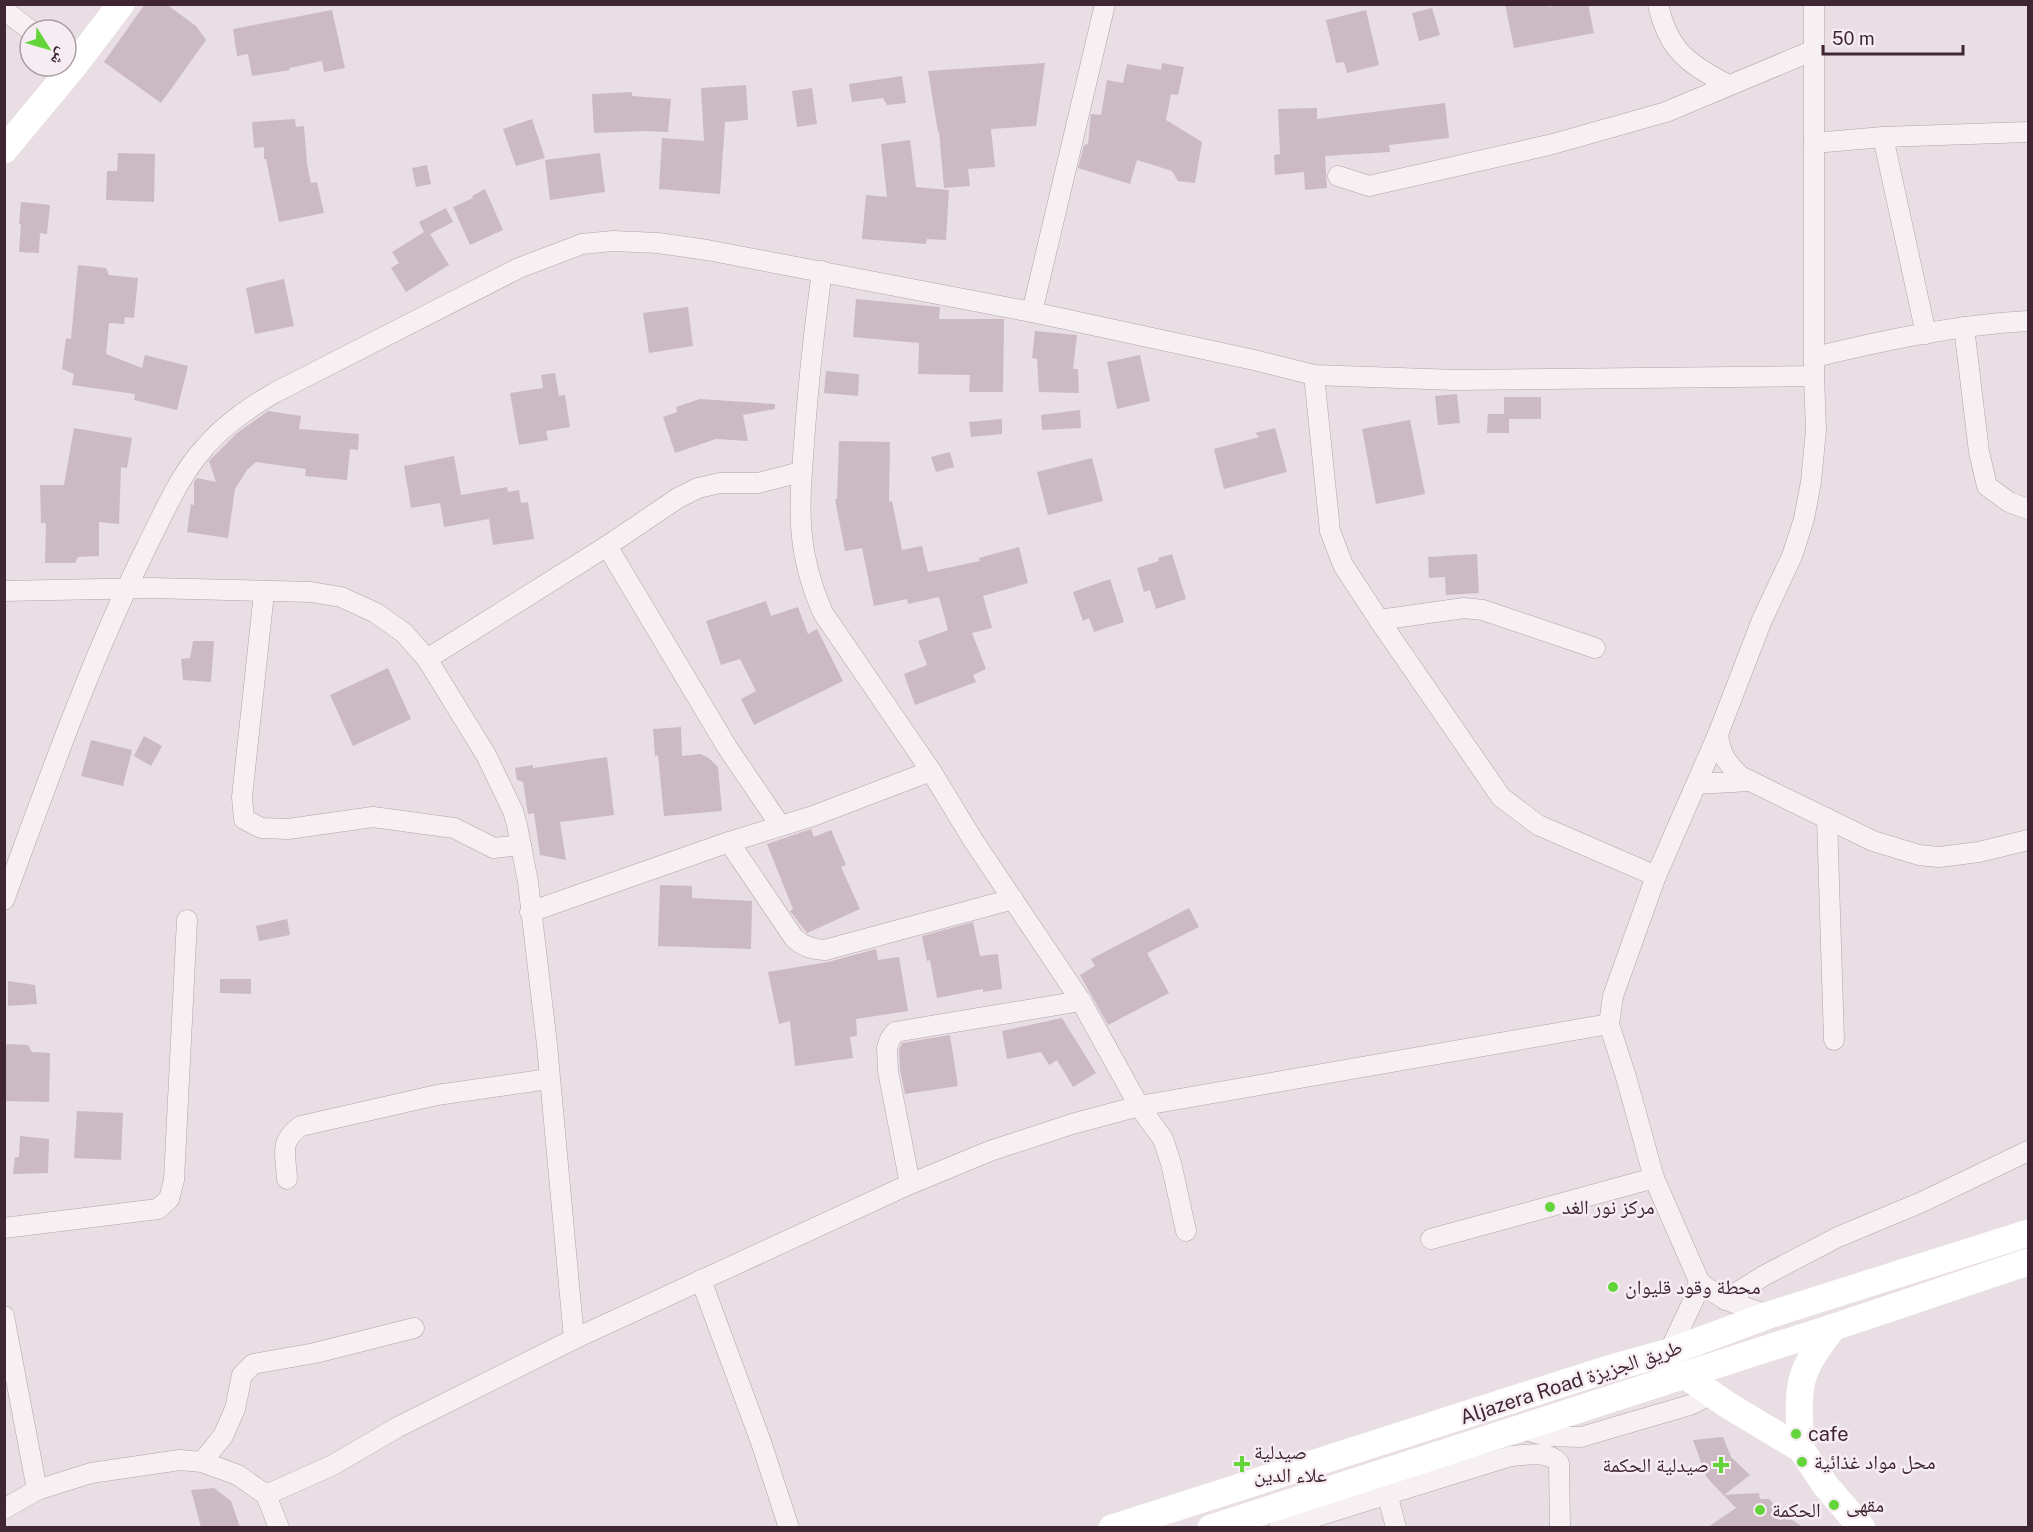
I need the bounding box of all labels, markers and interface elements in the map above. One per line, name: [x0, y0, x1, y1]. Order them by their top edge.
north arrow: [18, 18, 78, 78]
scale bar: [1823, 18, 1962, 56]
text: 50 m: [1832, 28, 1875, 49]
text: ش: [47, 44, 72, 69]
place label: مركز نور الغد: [1562, 1195, 1655, 1219]
marker: مركز نور الغد: [1543, 1200, 1557, 1214]
place label: محطة وقود قليوان: [1625, 1275, 1761, 1299]
marker: محطة وقود قليوان: [1606, 1280, 1620, 1294]
street label: Aljazera Road طريق الجزيزة: [1457, 1335, 1685, 1429]
place label: cafe: [1808, 1422, 1849, 1446]
marker: cafe: [1789, 1427, 1803, 1441]
place label: صيدلية علاء الدين: [1254, 1440, 1327, 1487]
place label: محل مواد غذائية: [1814, 1450, 1936, 1474]
place label: صيدلية الحكمة: [1602, 1453, 1709, 1477]
marker: محل مواد غذائية: [1795, 1455, 1809, 1469]
marker: صيدلية علاء الدين: [1235, 1457, 1249, 1471]
marker: صيدلية الحكمة: [1714, 1458, 1728, 1472]
place label: مقهى: [1846, 1493, 1884, 1517]
place label: الحكمة: [1772, 1498, 1821, 1522]
marker: مقهى: [1827, 1498, 1841, 1512]
marker: الحكمة: [1753, 1503, 1767, 1517]

